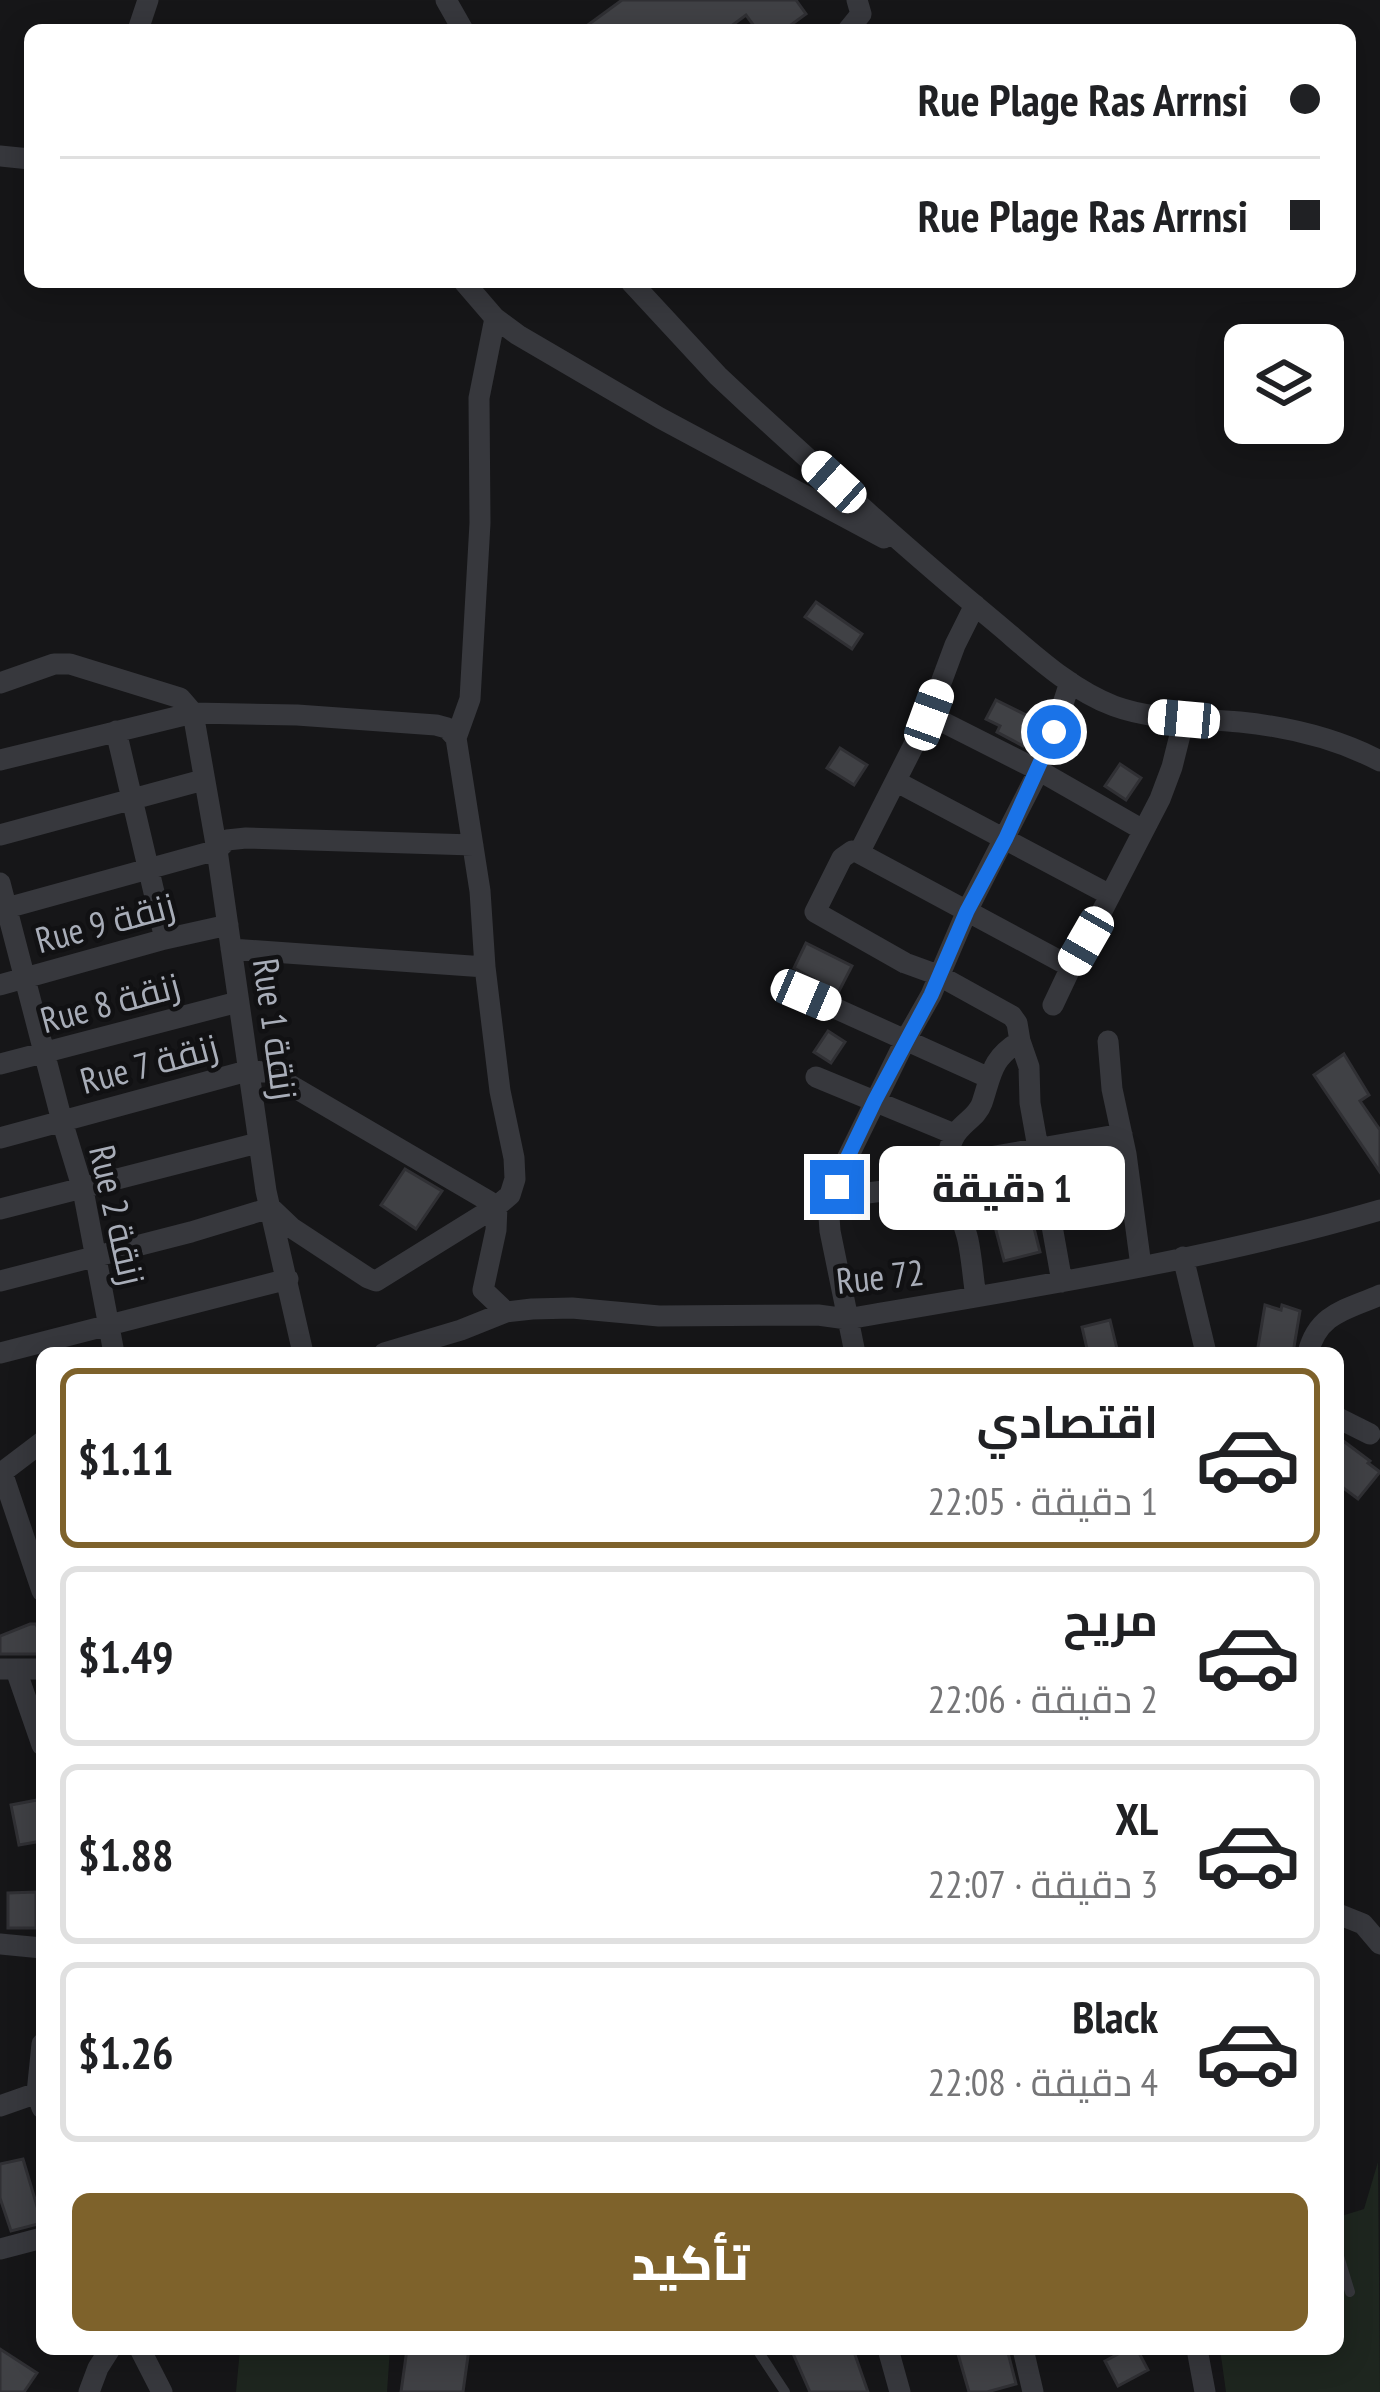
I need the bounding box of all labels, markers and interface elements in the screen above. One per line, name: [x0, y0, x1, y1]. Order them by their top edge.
text: Rue Plage Ras Arrnsi: [918, 70, 1248, 128]
text: Rue Plage Ras Arrnsi: [918, 186, 1248, 244]
map controls: [1224, 324, 1344, 444]
button: layers: [1224, 324, 1344, 444]
car: [795, 445, 873, 519]
car: [900, 675, 958, 755]
car: [1147, 698, 1221, 740]
route start: [1027, 705, 1081, 759]
street label: Rue 9 زنقة: [30, 881, 180, 963]
car: [1052, 901, 1120, 981]
street label: Rue 1 زنقة: [243, 955, 309, 1103]
street label: Rue 8 زنقة: [35, 961, 185, 1043]
car: [766, 964, 846, 1026]
street label: Rue 7 زنقة: [75, 1022, 223, 1104]
street label: Rue 2 زنقة: [79, 1140, 157, 1290]
callout: 1 دقيقة: [879, 1145, 1125, 1229]
route end: [810, 1160, 864, 1214]
text: 1 دقيقة: [932, 1162, 1072, 1213]
street label: Rue 72: [834, 1248, 926, 1304]
text: اقتصادي: [977, 1392, 1158, 1450]
icon: car: [1194, 1404, 1302, 1512]
text: $1.11: [78, 1429, 174, 1487]
text: 1 دقيقة · 22:05: [928, 1475, 1158, 1526]
text: مريح: [1063, 1590, 1158, 1648]
icon: car: [1194, 1602, 1302, 1710]
text: $1.49: [78, 1627, 174, 1685]
text: 2 دقيقة · 22:06: [928, 1673, 1158, 1724]
text: XL: [1115, 1789, 1158, 1847]
icon: car: [1194, 1800, 1302, 1908]
text: $1.88: [78, 1825, 174, 1883]
text: 3 دقيقة · 22:07: [928, 1858, 1158, 1909]
text: Black: [1072, 1987, 1158, 2045]
icon: car: [1194, 1998, 1302, 2106]
text: $1.26: [78, 2023, 174, 2081]
text: 4 دقيقة · 22:08: [928, 2056, 1158, 2107]
button: تأكيد: [72, 2193, 1308, 2331]

